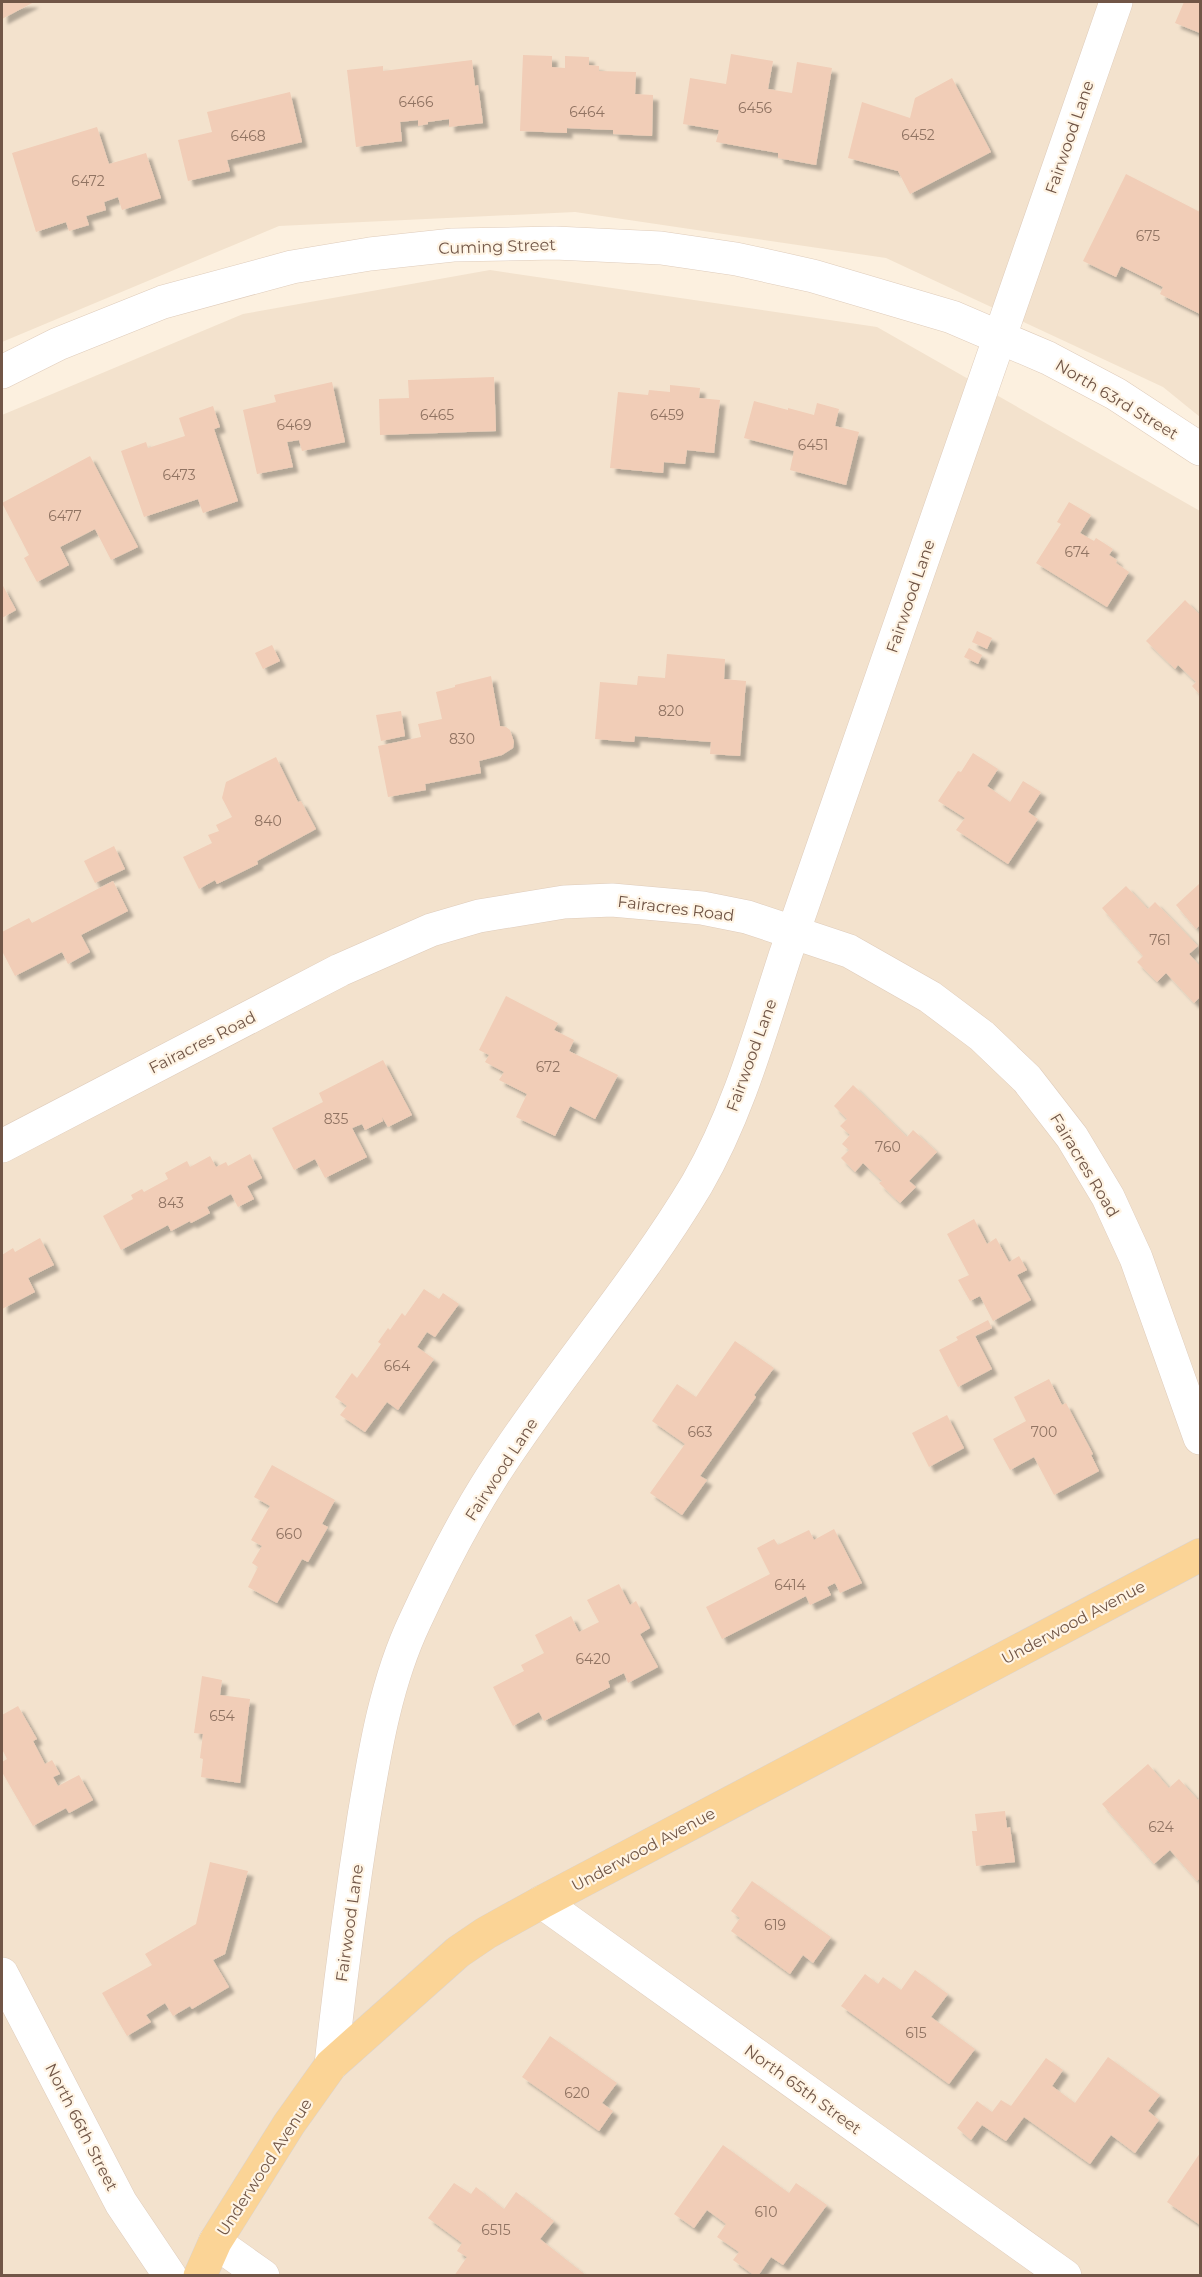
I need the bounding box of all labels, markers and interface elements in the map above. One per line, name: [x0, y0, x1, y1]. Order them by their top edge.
street label: Fairwood Lane: [1041, 78, 1098, 196]
house number: 6466: [399, 93, 434, 111]
house number: 6456: [738, 99, 773, 117]
house number: 6464: [569, 103, 606, 121]
house number: 6452: [901, 126, 935, 144]
house number: 6468: [230, 127, 266, 145]
house number: 6472: [71, 172, 105, 190]
house number: 675: [1136, 227, 1160, 245]
street label: Cuming Street: [438, 235, 557, 258]
street label: North 63rd Street: [1052, 355, 1182, 444]
house number: 6465: [420, 406, 454, 424]
house number: 6459: [650, 406, 684, 424]
house number: 6469: [277, 416, 311, 434]
house number: 6451: [798, 436, 828, 454]
house number: 6473: [162, 466, 196, 484]
house number: 6477: [48, 507, 82, 525]
street label: Fairwood Lane: [882, 537, 939, 655]
house number: 674: [1064, 543, 1090, 561]
house number: 820: [658, 702, 684, 720]
house number: 830: [449, 730, 475, 748]
house number: 840: [254, 812, 282, 830]
street label: Fairacres Road: [616, 892, 735, 925]
house number: 761: [1149, 931, 1171, 949]
street label: Fairwood Lane: [722, 996, 781, 1114]
street label: Fairacres Road: [146, 1007, 259, 1078]
house number: 672: [536, 1058, 560, 1076]
house number: 835: [324, 1110, 348, 1128]
street label: Fairacres Road: [1046, 1110, 1123, 1220]
house number: 760: [875, 1138, 901, 1156]
house number: 843: [158, 1194, 184, 1212]
house number: 664: [384, 1357, 411, 1375]
street label: Fairwood Lane: [461, 1414, 542, 1524]
house number: 663: [688, 1423, 713, 1441]
house number: 700: [1031, 1423, 1057, 1441]
house number: 660: [276, 1525, 302, 1543]
house number: 6414: [774, 1576, 807, 1594]
street label: Underwood Avenue: [998, 1577, 1148, 1668]
house number: 6420: [576, 1650, 610, 1668]
house number: 654: [209, 1707, 236, 1725]
street label: Underwood Avenue: [568, 1804, 718, 1895]
house number: 624: [1148, 1818, 1174, 1836]
street label: Fairwood Lane: [332, 1863, 367, 1983]
house number: 619: [764, 1916, 786, 1934]
house number: 615: [905, 2024, 927, 2042]
street label: North 65th Street: [741, 2041, 865, 2138]
street label: North 66th Street: [41, 2060, 122, 2195]
house number: 620: [564, 2084, 590, 2102]
street label: Underwood Avenue: [213, 2095, 316, 2240]
house number: 610: [755, 2203, 777, 2221]
house number: 6515: [481, 2221, 511, 2239]

